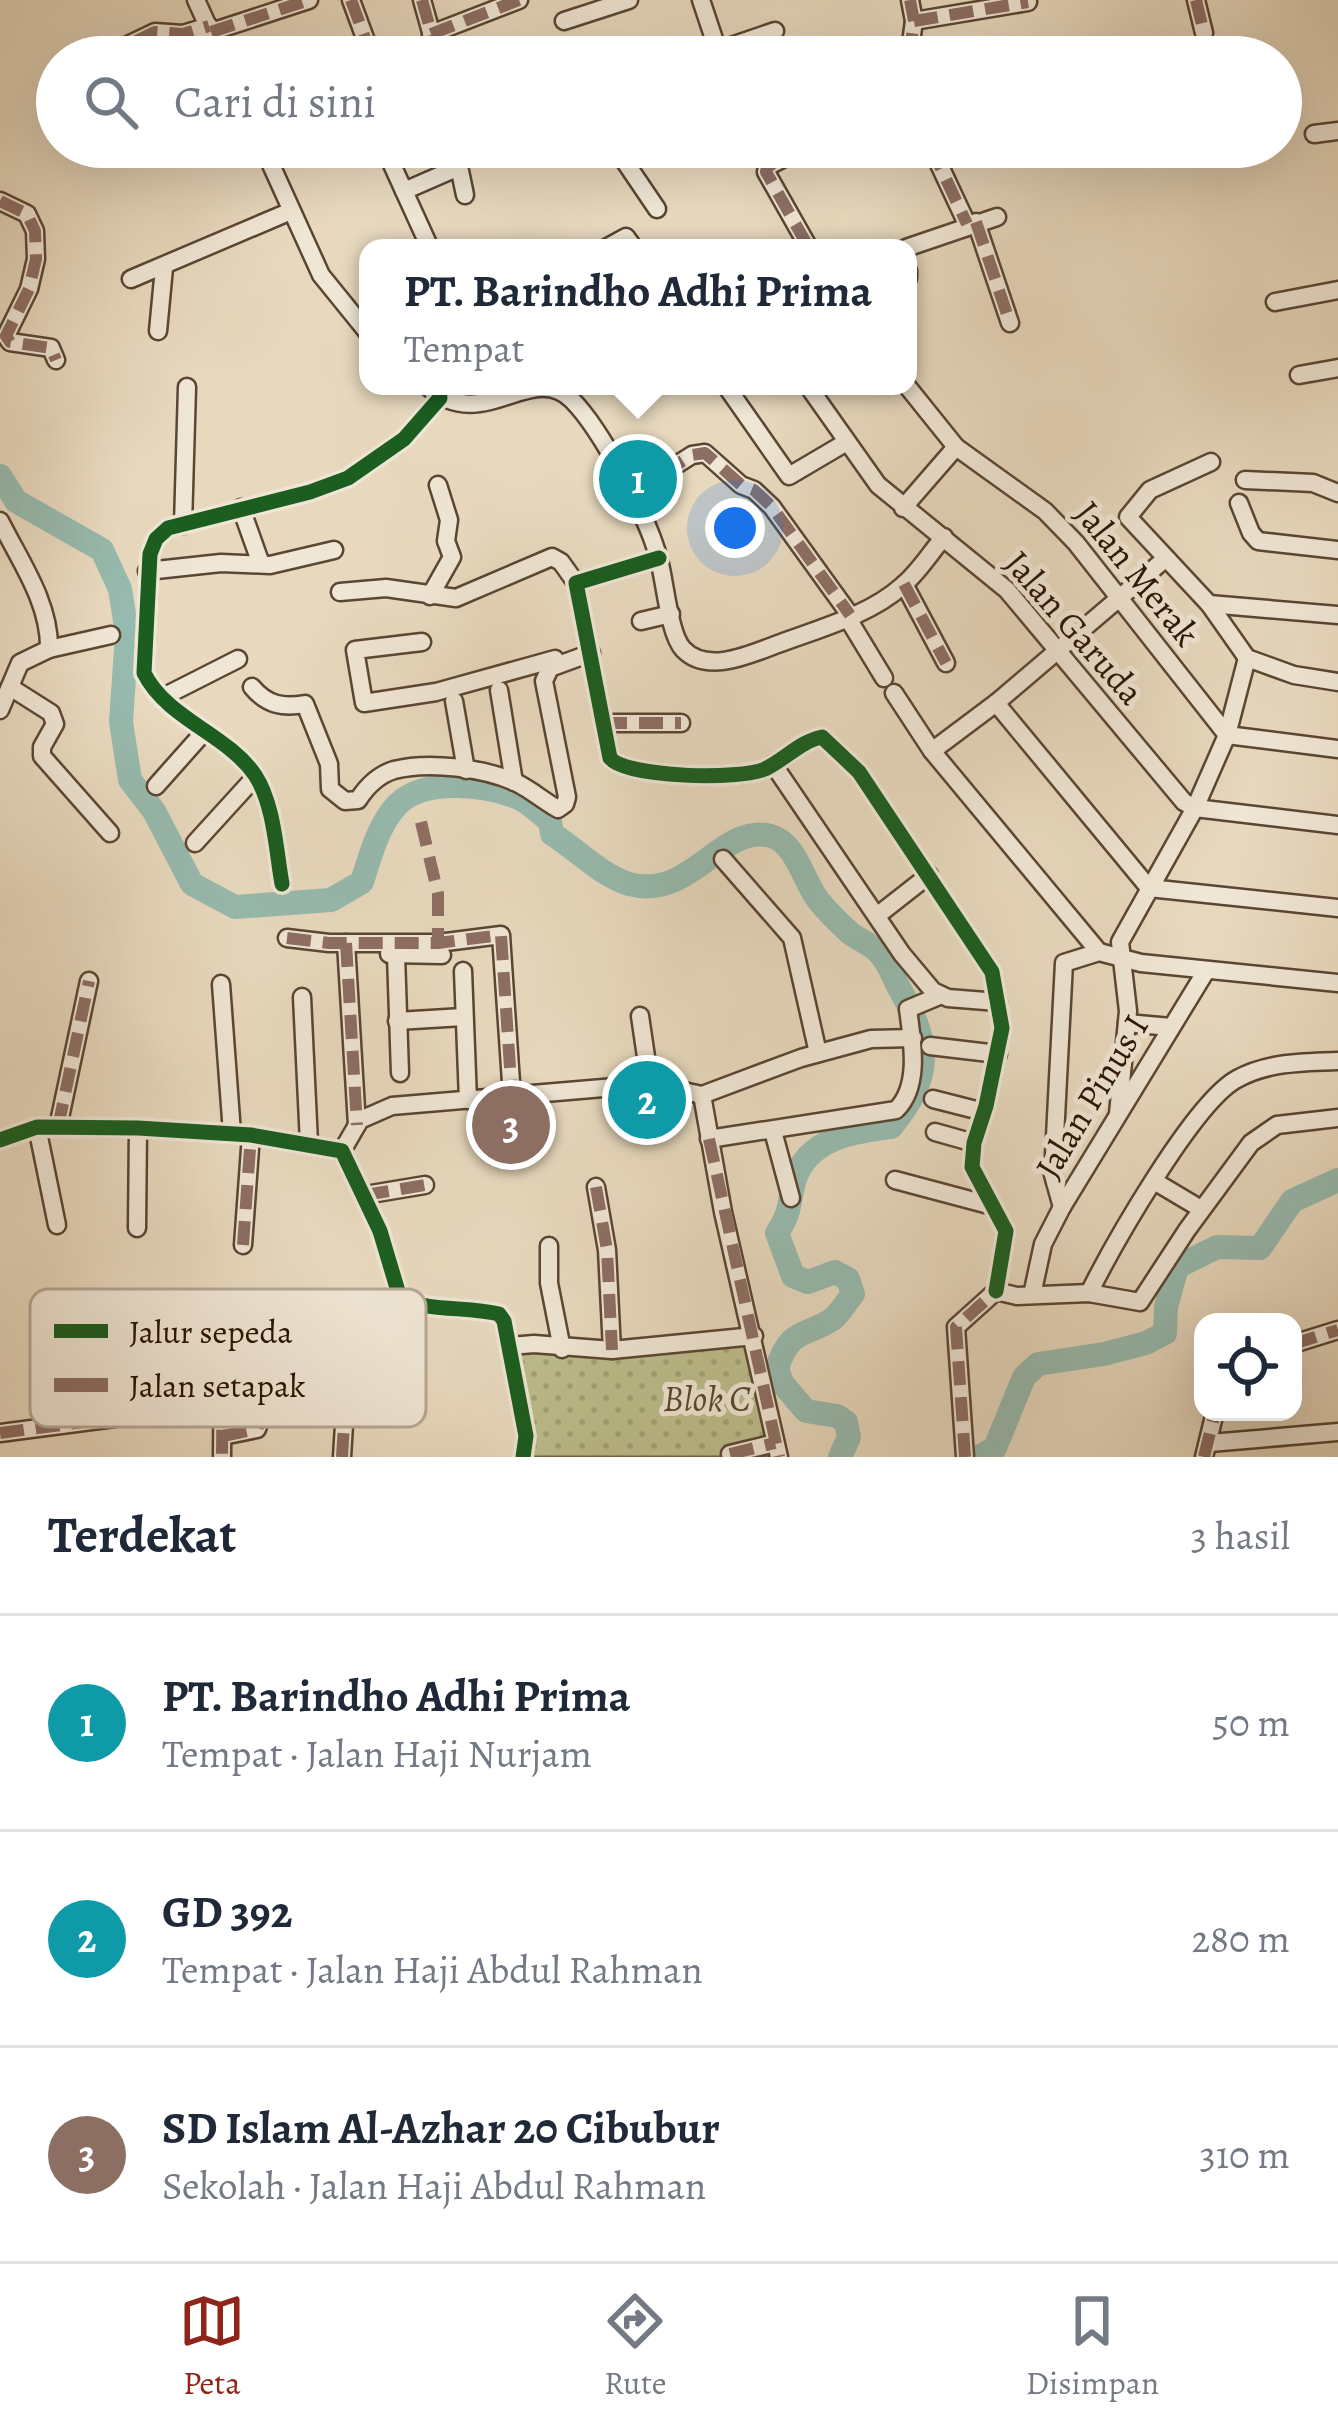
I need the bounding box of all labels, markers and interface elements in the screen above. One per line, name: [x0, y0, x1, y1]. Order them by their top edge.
search box: [36, 36, 1302, 168]
icon: search: [78, 69, 144, 135]
text: Cari di sini: [174, 71, 376, 133]
popup: [359, 239, 917, 395]
text: PT. Barindho Adhi Prima: [404, 260, 872, 322]
text: Tempat: [404, 322, 524, 375]
pin: 1: [599, 434, 677, 524]
street label: Jalan Merak: [1064, 490, 1211, 656]
your location: [705, 498, 765, 558]
street label: Jalan Garuda: [994, 540, 1155, 715]
street label: Jalan Pinus I: [1023, 1005, 1160, 1187]
pin: 2: [608, 1055, 686, 1145]
pin: 3: [472, 1080, 550, 1170]
legend: [30, 1289, 426, 1427]
text: Jalur sepeda: [129, 1309, 293, 1354]
map controls: [1194, 1313, 1302, 1421]
button: locate: [1194, 1313, 1302, 1421]
text: Jalan setapak: [129, 1363, 306, 1408]
park label: Blok C: [663, 1374, 751, 1423]
text: Terdekat: [48, 1500, 236, 1570]
text: 3 hasil: [1191, 1509, 1290, 1562]
text: PT. Barindho Adhi Prima: [162, 1665, 630, 1727]
text: 1: [80, 1696, 94, 1749]
text: 50 m: [1212, 1696, 1290, 1749]
text: Tempat · Jalan Haji Nurjam: [162, 1727, 592, 1780]
text: GD 392: [162, 1881, 292, 1943]
text: 2: [78, 1912, 96, 1965]
text: 280 m: [1192, 1912, 1290, 1965]
text: Tempat · Jalan Haji Abdul Rahman: [162, 1943, 703, 1996]
text: SD Islam Al-Azhar 20 Cibubur: [162, 2097, 720, 2159]
text: 3: [79, 2128, 95, 2181]
text: 310 m: [1199, 2128, 1290, 2181]
text: Sekolah · Jalan Haji Abdul Rahman: [162, 2159, 706, 2212]
tab: Peta: [179, 2288, 245, 2405]
tab: Rute: [602, 2288, 668, 2405]
tab: Disimpan: [1026, 2288, 1159, 2405]

